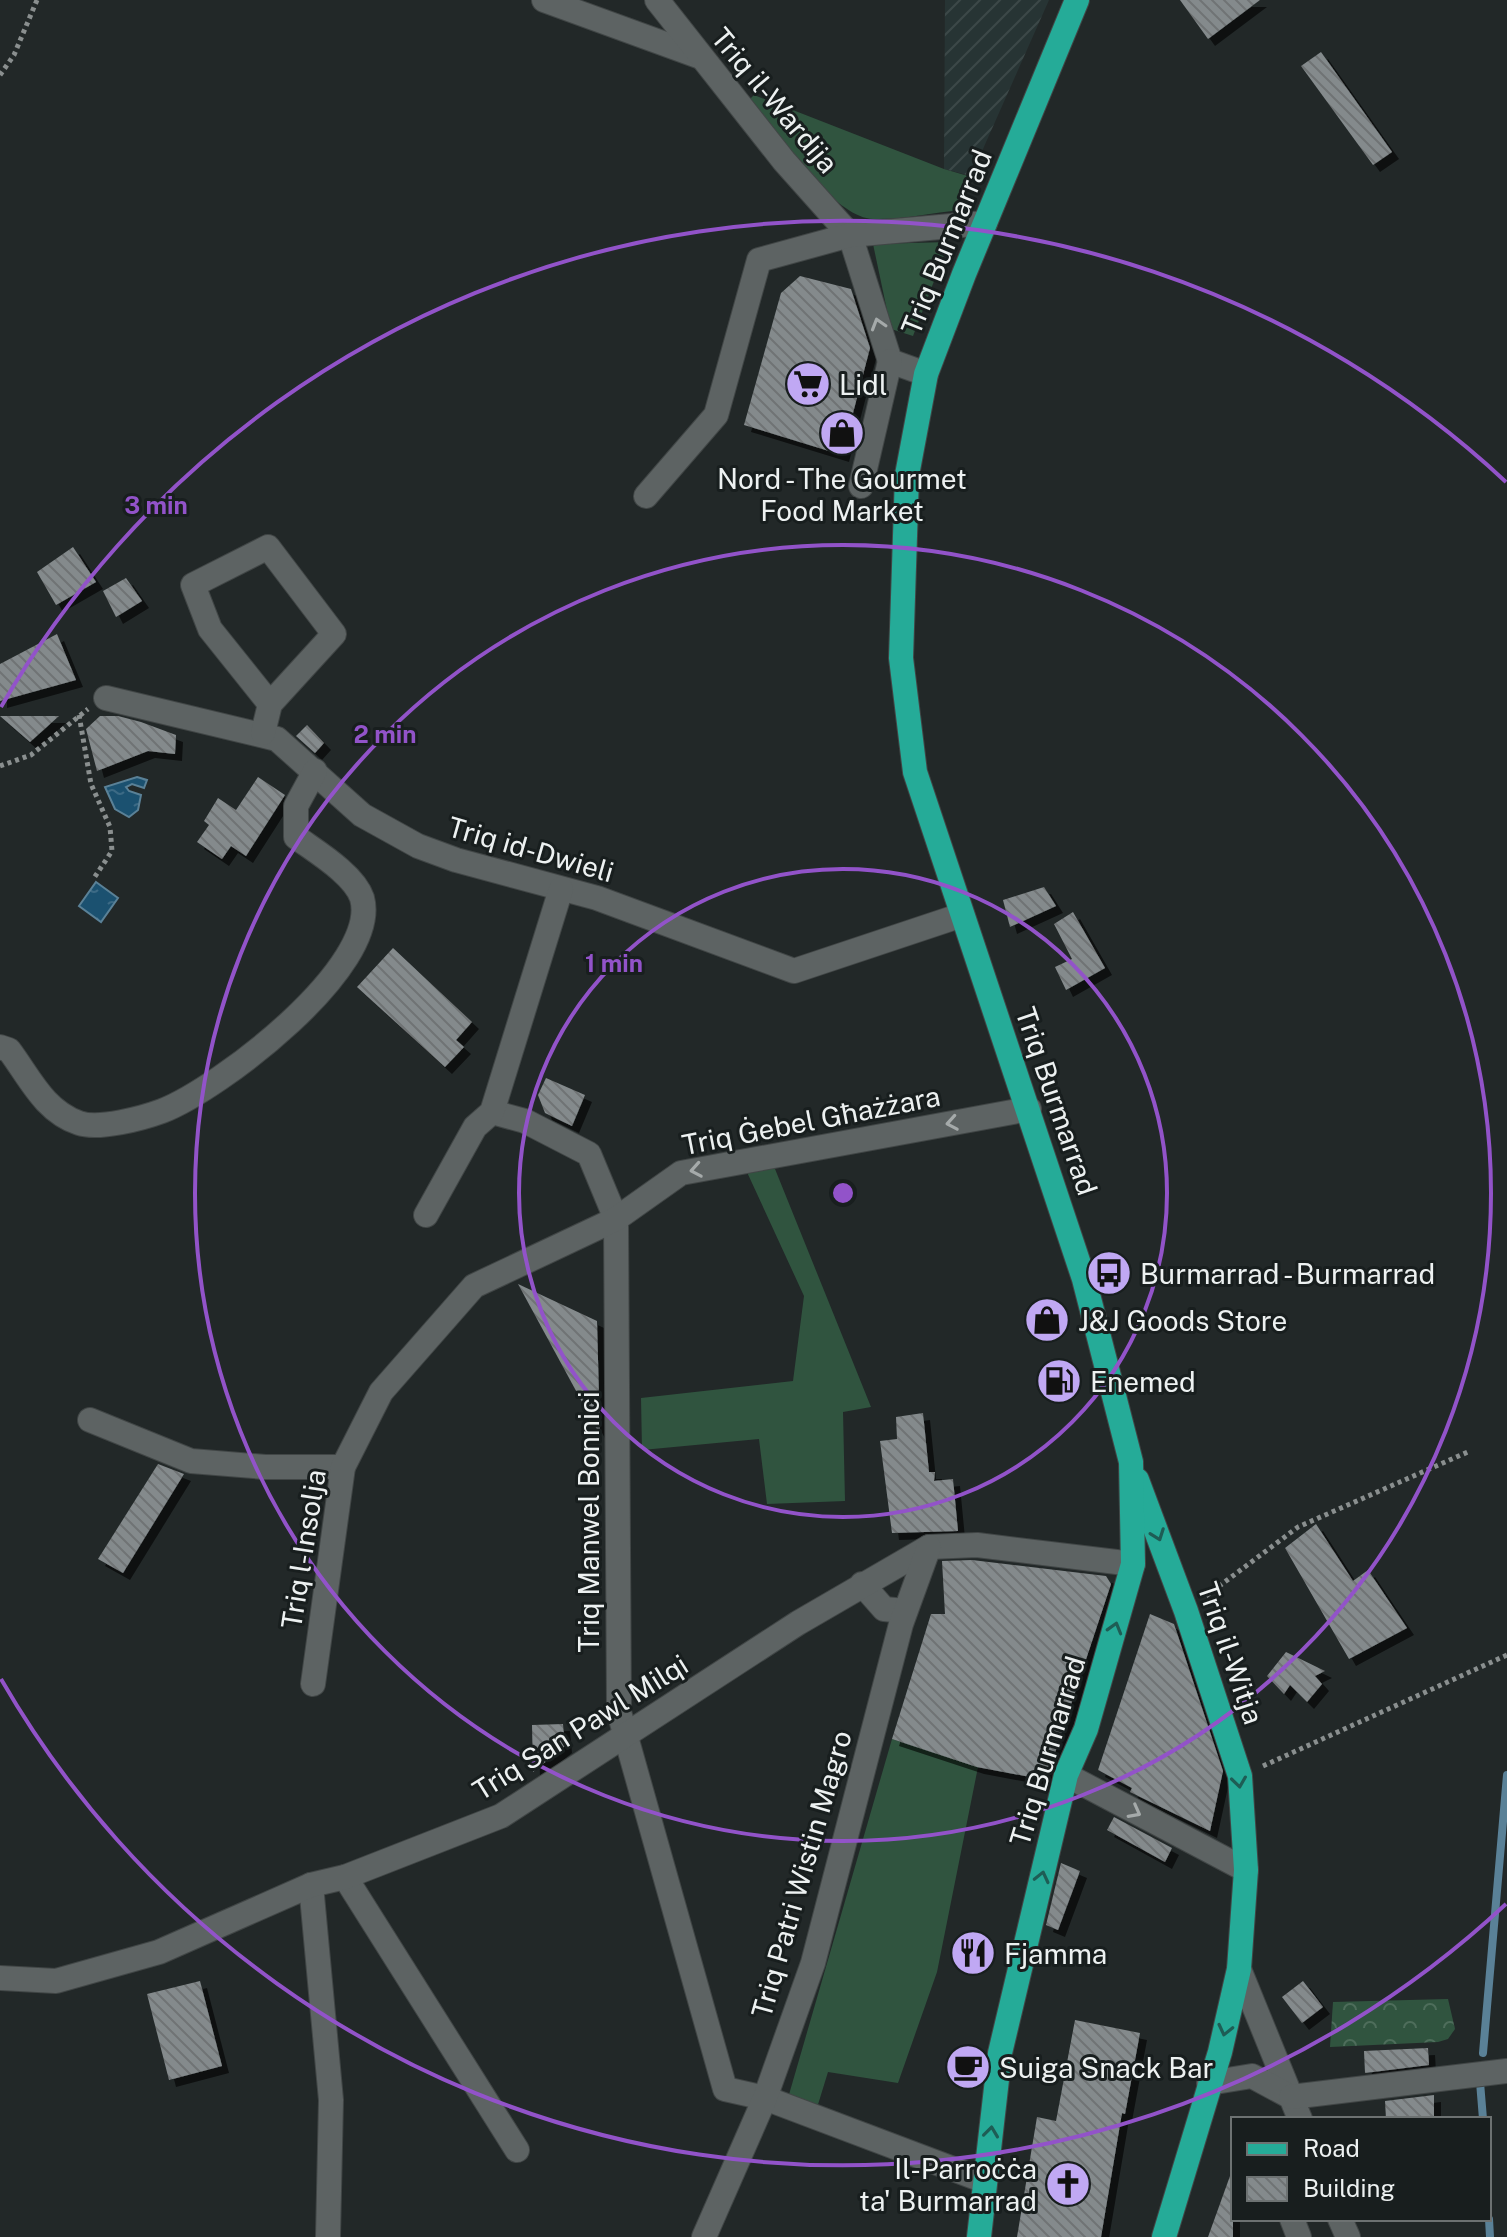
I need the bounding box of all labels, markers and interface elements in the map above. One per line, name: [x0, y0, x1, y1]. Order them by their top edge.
street label: Triq il-Wardija: [705, 21, 845, 179]
street label: Triq Burmarrad: [894, 145, 998, 339]
one-way arrow: [871, 317, 887, 331]
supermarket icon: Lidl: [784, 360, 832, 408]
place label: Lidl: [839, 368, 887, 401]
shop icon: Nord - The Gourmet Food Market: [818, 409, 866, 457]
place label: Nord - The Gourmet Food Market: [717, 462, 967, 527]
text: 3 min: [124, 491, 188, 519]
text: 2 min: [354, 720, 416, 748]
street label: Triq id-Dwieli: [444, 810, 618, 888]
text: 1 min: [585, 949, 643, 977]
street label: Triq Burmarrad: [1009, 1003, 1105, 1199]
street label: Triq Ġebel Għażżara: [679, 1079, 943, 1161]
one-way arrow: [946, 1114, 959, 1131]
one-way arrow: [690, 1161, 703, 1178]
centre of rings: [829, 1179, 857, 1207]
bus stop icon: Burmarrad - Burmarrad: [1085, 1249, 1133, 1297]
place label: Burmarrad - Burmarrad: [1140, 1257, 1435, 1290]
shop icon: J&J Goods Store: [1023, 1296, 1071, 1344]
place label: J&J Goods Store: [1078, 1304, 1287, 1337]
fuel station icon: Enemed: [1035, 1357, 1083, 1405]
place label: Enemed: [1090, 1365, 1196, 1398]
street label: Triq Manwel Bonnici: [572, 1391, 605, 1653]
street label: Triq l-Insolja: [274, 1467, 332, 1631]
one-way arrow: [1148, 1528, 1165, 1542]
street label: Triq il-Witja: [1191, 1578, 1271, 1728]
one-way arrow: [1106, 1622, 1122, 1636]
street label: Triq San Pawl Milqi: [466, 1647, 694, 1807]
street label: Triq Burmarrad: [1003, 1652, 1091, 1850]
street label: Triq Patri Wistin Magro: [744, 1727, 858, 2021]
one-way arrow: [1230, 1775, 1247, 1789]
one-way arrow: [1126, 1802, 1141, 1817]
one-way arrow: [1033, 1871, 1050, 1884]
restaurant icon: Fjamma: [949, 1929, 997, 1977]
place label: Fjamma: [1004, 1937, 1107, 1970]
one-way arrow: [1217, 2022, 1234, 2036]
cafe icon: Suiga Snack Bar: [944, 2043, 992, 2091]
place label: Suiga Snack Bar: [999, 2051, 1214, 2084]
legend: [1231, 2117, 1491, 2221]
one-way arrow: [982, 2125, 999, 2139]
text: Road: [1303, 2134, 1360, 2162]
place label: Il-Parroċċa ta' Burmarrad: [859, 2152, 1037, 2217]
church icon: Il-Parroċċa ta' Burmarrad: [1044, 2160, 1092, 2208]
text: Building: [1303, 2174, 1395, 2202]

